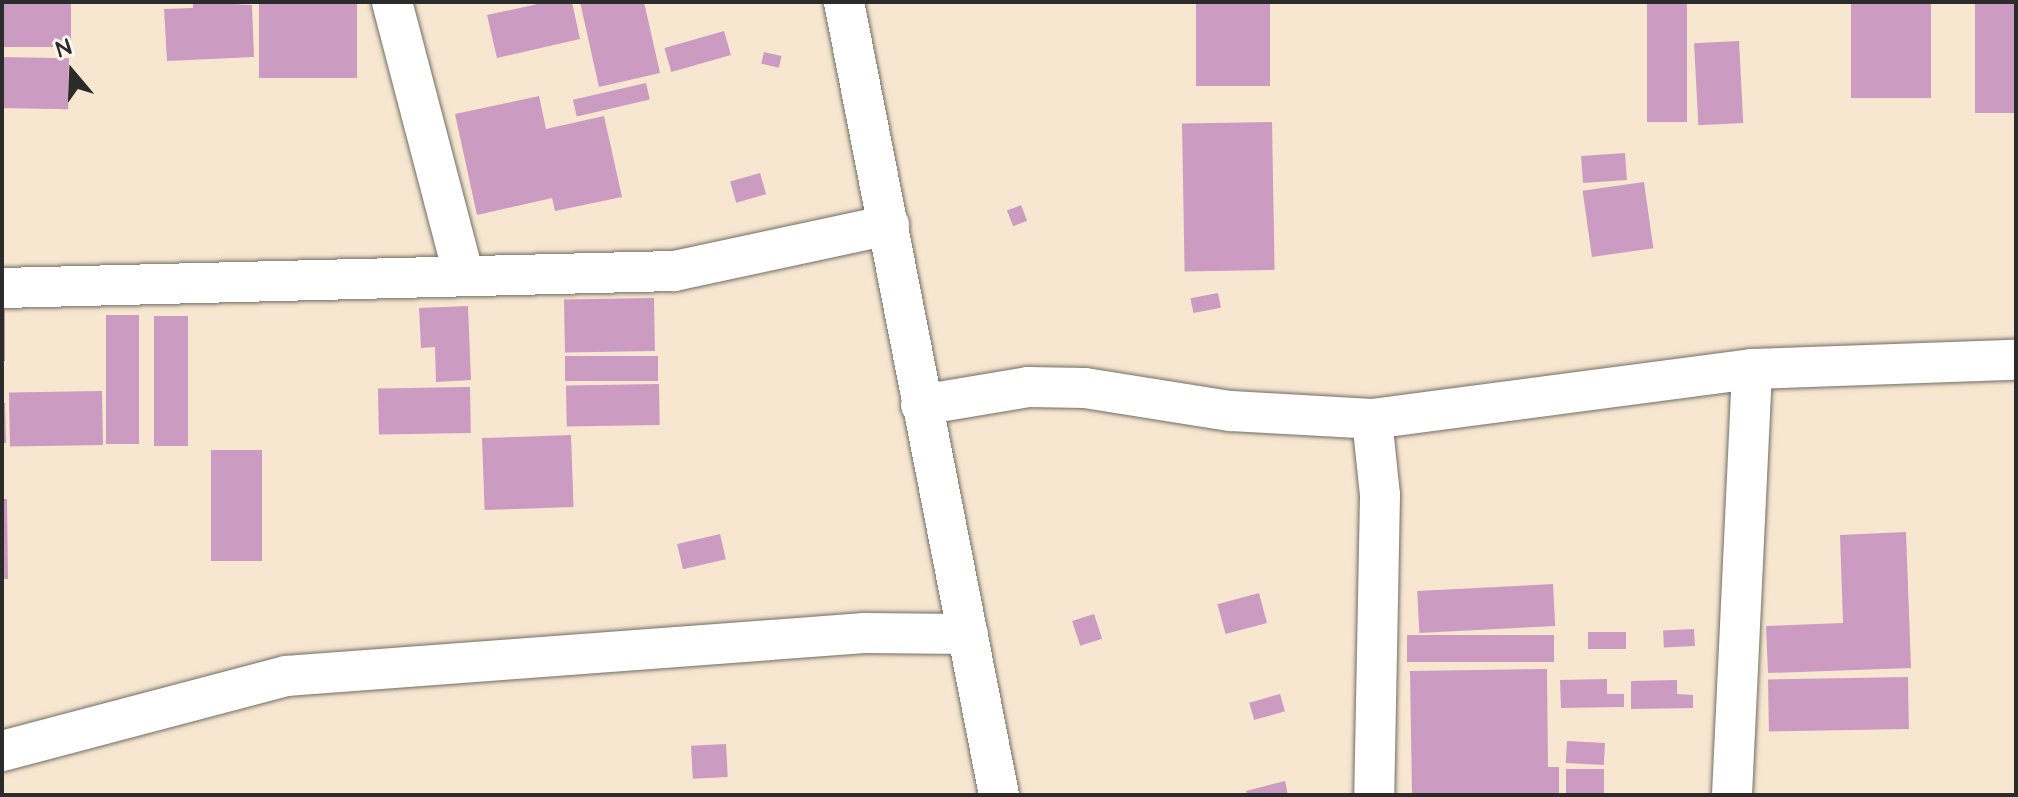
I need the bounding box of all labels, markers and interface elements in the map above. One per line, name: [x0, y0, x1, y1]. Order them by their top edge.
north arrow: [32, 32, 112, 112]
text: N: [52, 32, 76, 66]

